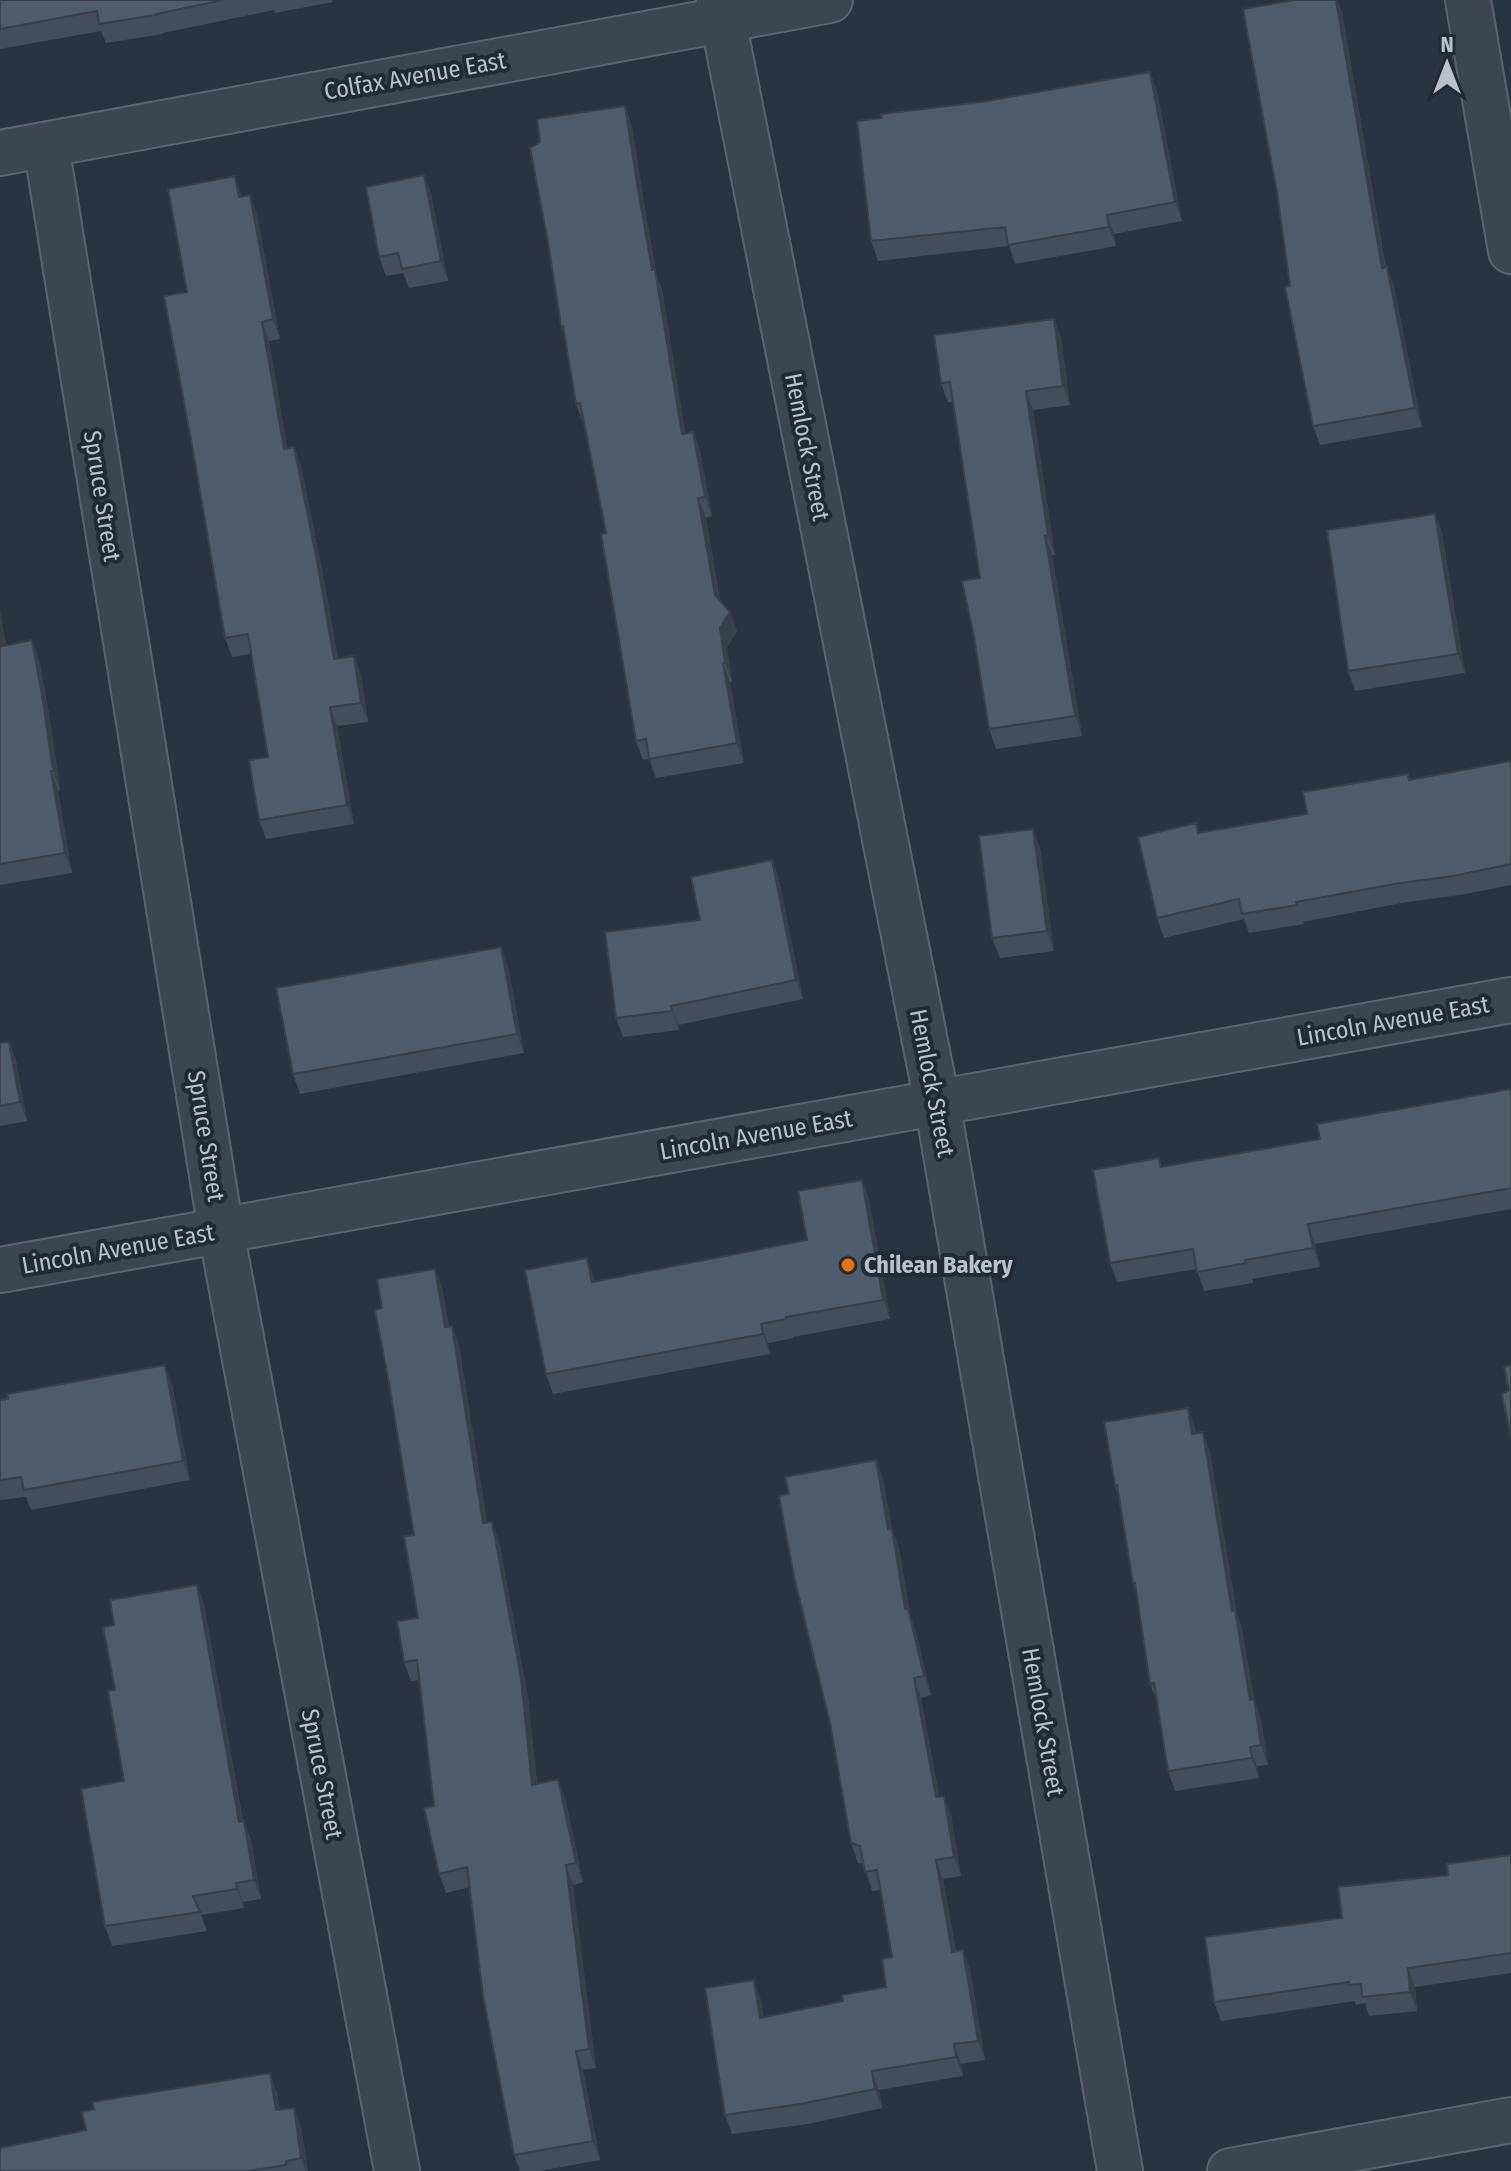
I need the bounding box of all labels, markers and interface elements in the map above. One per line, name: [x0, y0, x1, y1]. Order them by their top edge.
north arrow: [1407, 24, 1487, 104]
text: N: [1440, 31, 1454, 58]
street label: Colfax Avenue East: [322, 46, 508, 106]
street label: Hemlock Street: [779, 371, 835, 523]
street label: Spruce Street: [78, 429, 126, 563]
street label: Lincoln Avenue East: [1295, 990, 1492, 1052]
street label: Hemlock Street: [904, 1007, 960, 1159]
street label: Spruce Street: [182, 1069, 230, 1203]
street label: Lincoln Avenue East: [658, 1104, 855, 1166]
street label: Lincoln Avenue East: [20, 1218, 217, 1280]
place label: Chilean Bakery: [864, 1251, 1013, 1279]
marker: Chilean Bakery: [839, 1256, 857, 1274]
street label: Hemlock Street: [1016, 1646, 1070, 1798]
street label: Spruce Street: [296, 1707, 348, 1842]

